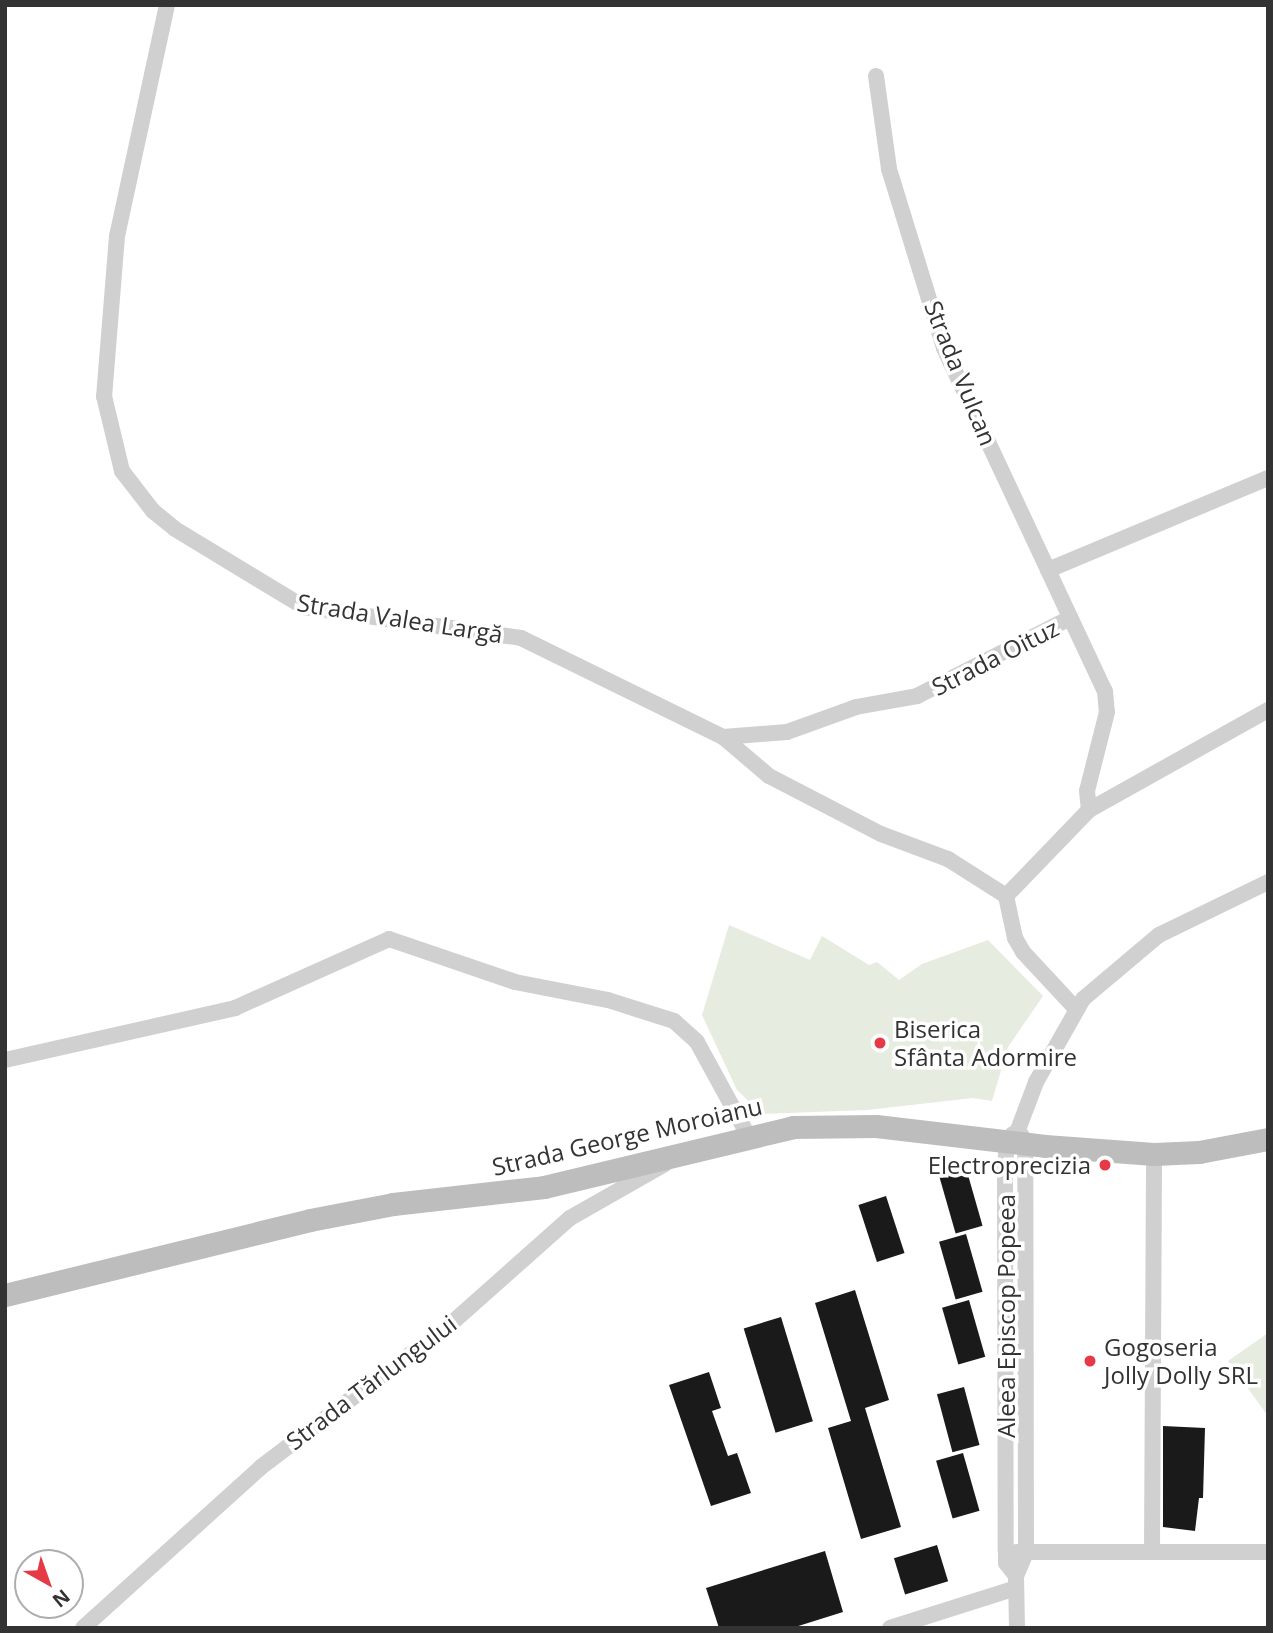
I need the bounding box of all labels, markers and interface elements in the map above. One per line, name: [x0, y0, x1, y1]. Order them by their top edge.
street label: Strada Vulcan: [919, 296, 1003, 450]
street label: Strada Valea Largă: [295, 588, 505, 648]
street label: Strada Oituz: [927, 613, 1063, 701]
place label: Biserica Sfânta Adormire: [894, 1015, 1077, 1071]
marker: Biserica Sfânta Adormire: [872, 1035, 888, 1051]
street label: Strada George Moroianu: [489, 1091, 765, 1181]
place label: Electroprecizia: [928, 1151, 1091, 1179]
marker: Electroprecizia: [1097, 1157, 1113, 1173]
street label: Aleea Episcop Popeea: [992, 1194, 1020, 1438]
street label: Strada Tărlungului: [280, 1309, 462, 1455]
place label: Gogoseria Jolly Dolly SRL: [1104, 1333, 1258, 1389]
marker: Gogoseria Jolly Dolly SRL: [1082, 1353, 1098, 1369]
north arrow: [14, 1549, 84, 1619]
text: N: [47, 1584, 75, 1613]

